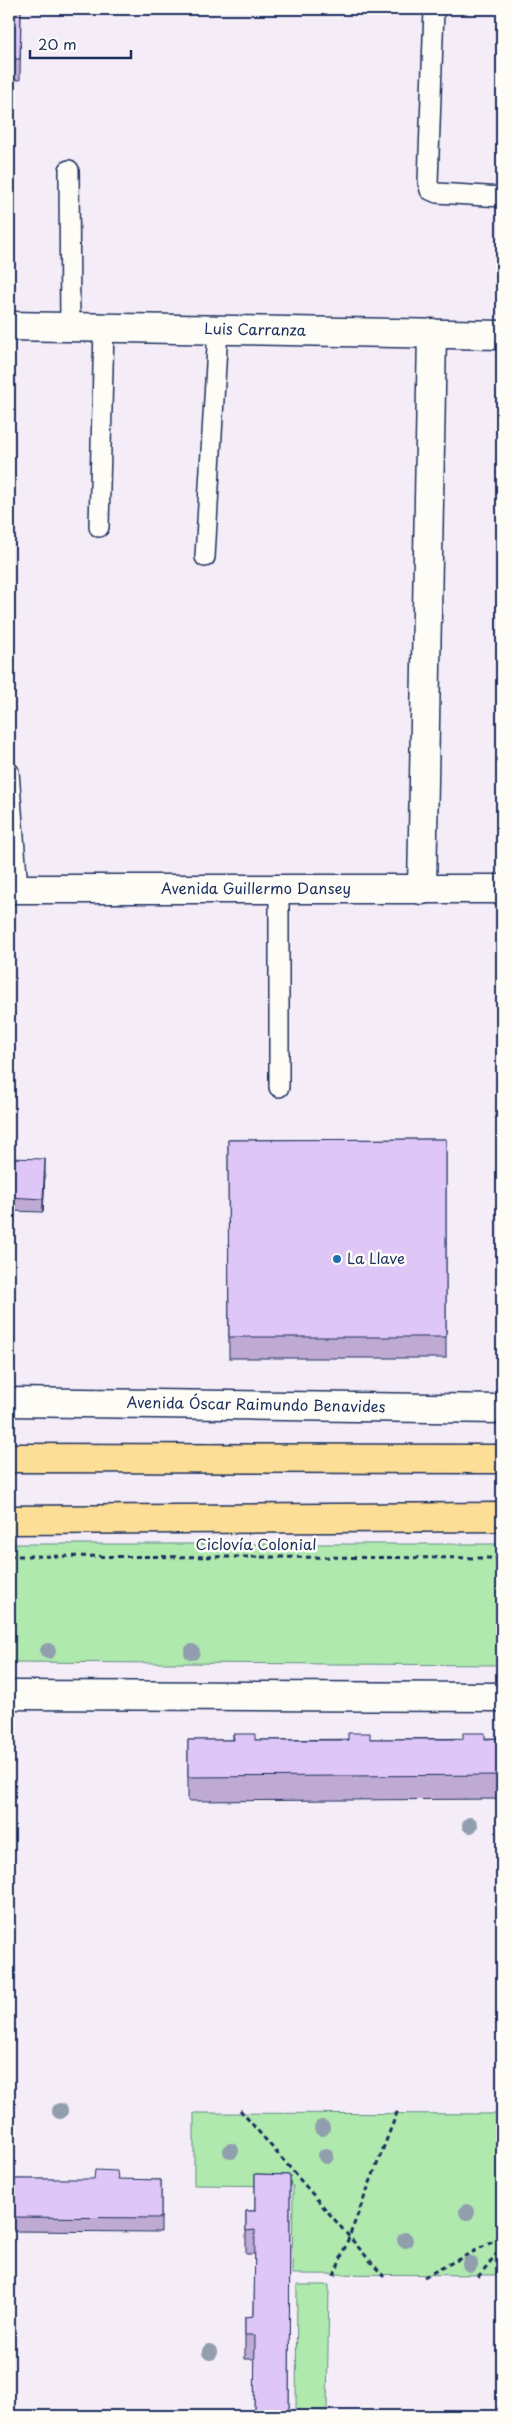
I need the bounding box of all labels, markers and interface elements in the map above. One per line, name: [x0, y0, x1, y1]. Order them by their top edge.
scale bar: [30, 28, 131, 60]
text: 20 m: [38, 32, 77, 55]
street label: Luis Carranza: [204, 316, 307, 341]
street label: Avenida Guillermo Dansey: [161, 876, 351, 899]
place label: La Llave: [347, 1246, 405, 1269]
marker: La Llave: [331, 1253, 343, 1265]
street label: Avenida Óscar Raimundo Benavides: [126, 1390, 386, 1417]
street label: Ciclovía Colonial: [195, 1532, 317, 1555]

